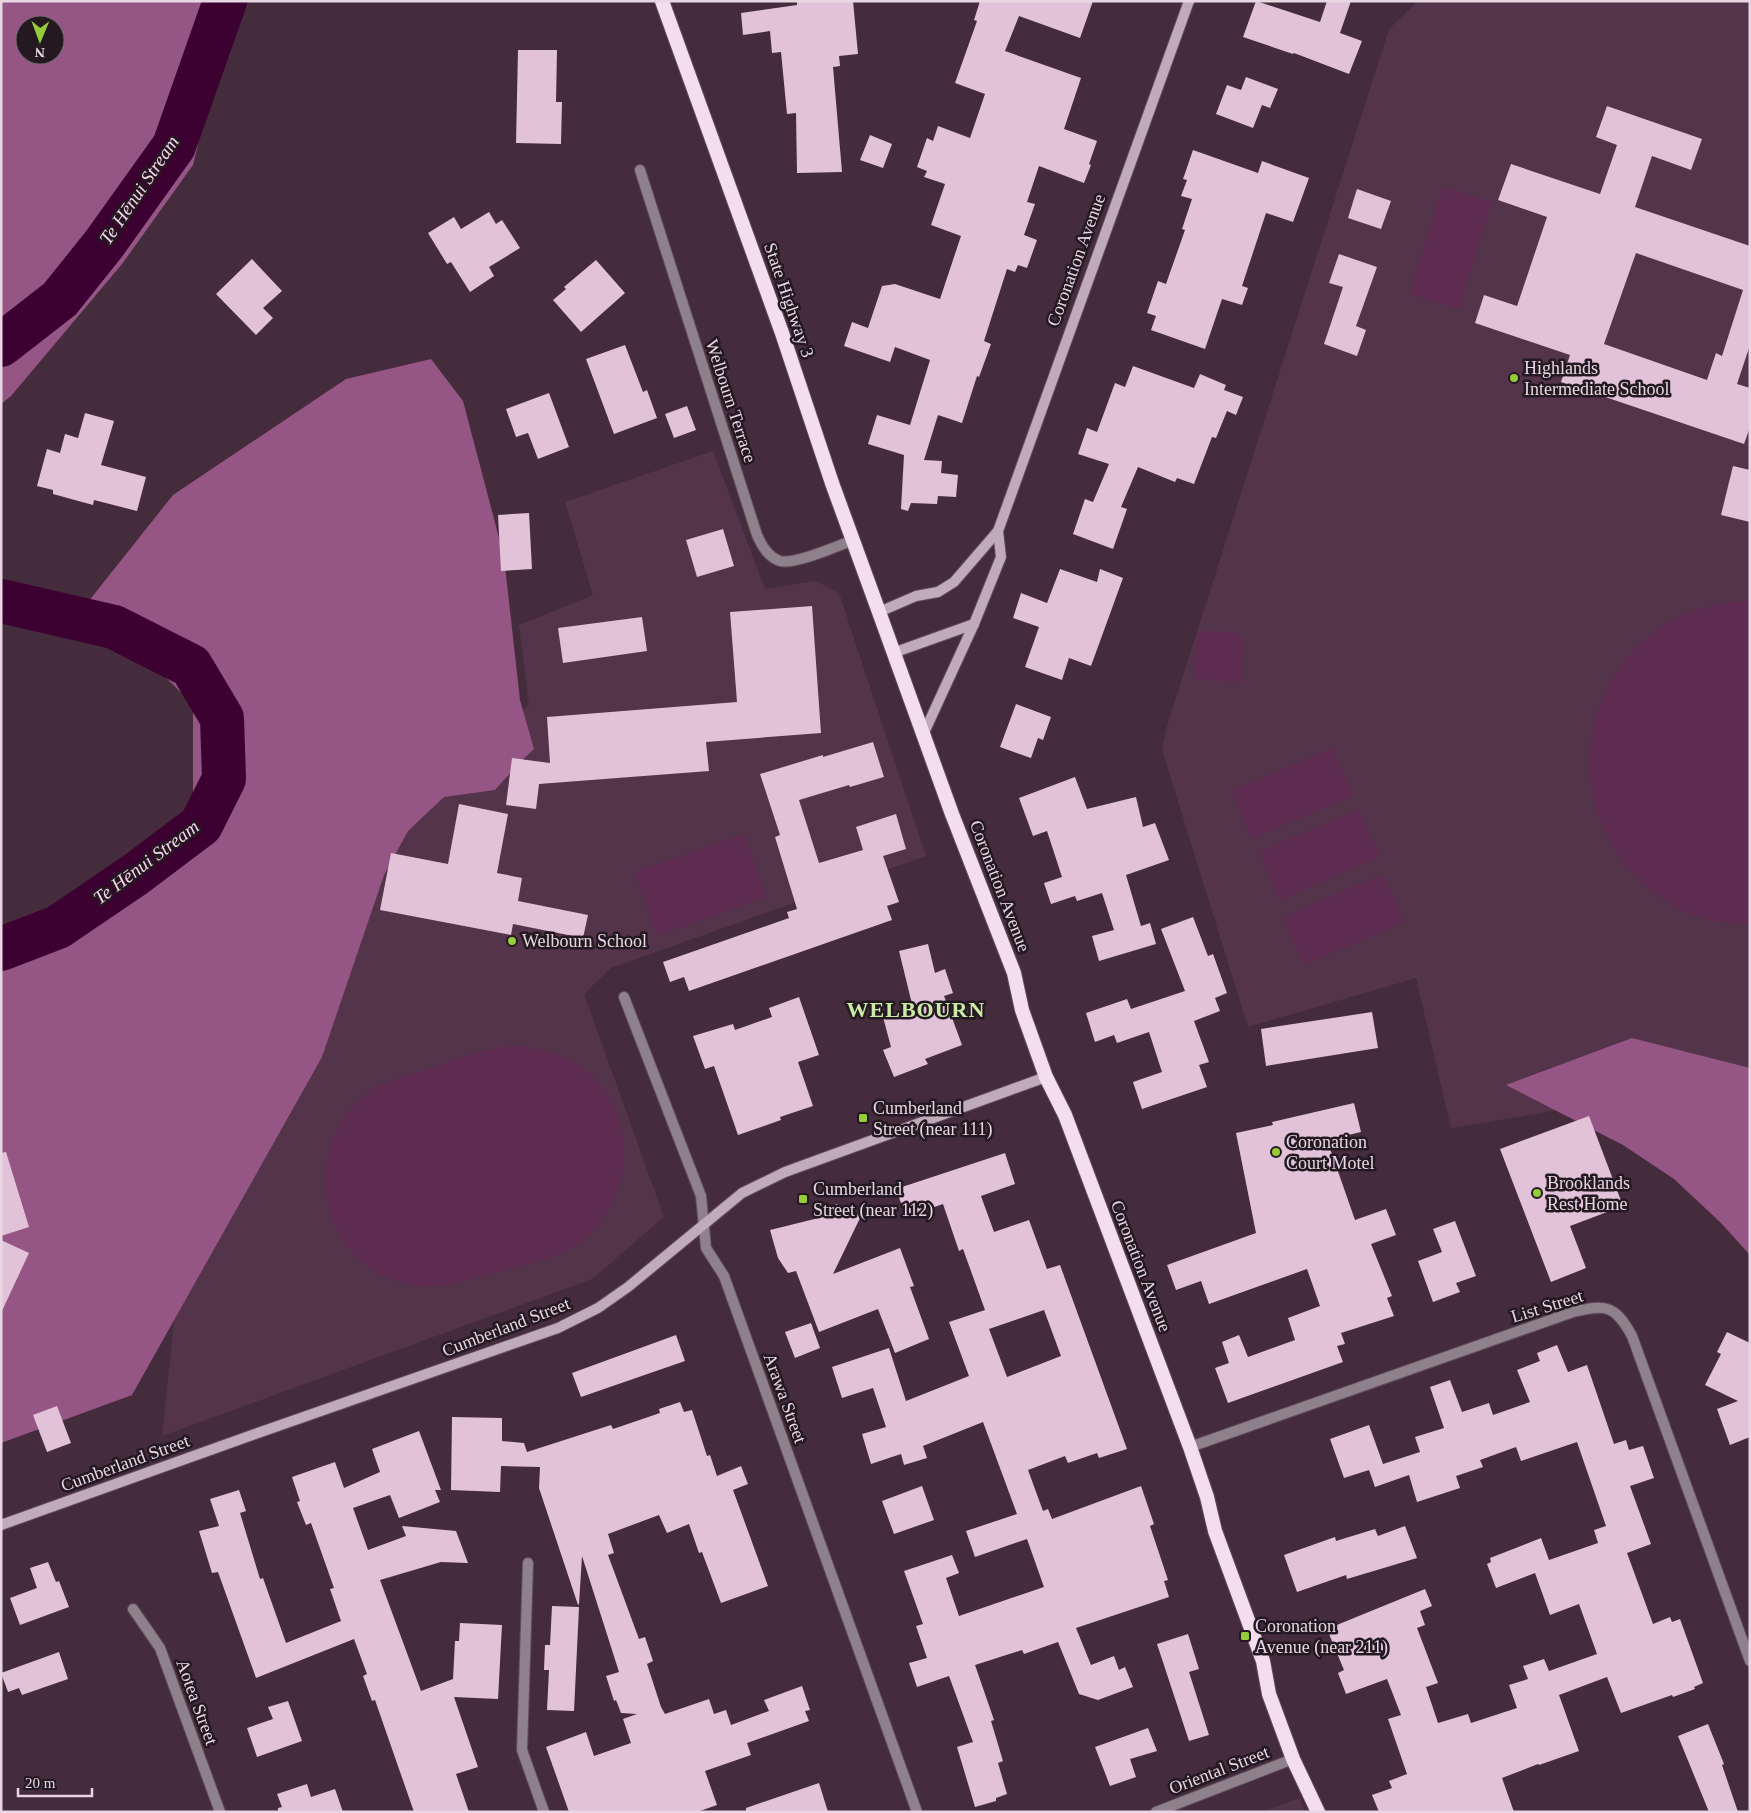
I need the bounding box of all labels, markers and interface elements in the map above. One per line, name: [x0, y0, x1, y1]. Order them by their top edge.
north arrow: [15, 15, 65, 65]
text: N: [35, 45, 45, 60]
water label: Te Hēnui Stream: [95, 132, 183, 248]
street label: Coronation Avenue: [1043, 191, 1109, 329]
street label: State Highway 3: [760, 240, 818, 360]
street label: Welbourn Terrace: [702, 337, 760, 465]
place label: Highlands Intermediate School: [1524, 358, 1669, 399]
marker: Highlands Intermediate School: [1508, 372, 1520, 384]
water label: Te Hēnui Stream: [89, 816, 203, 908]
street label: Coronation Avenue: [966, 817, 1034, 955]
place label: Welbourn School: [522, 931, 647, 951]
marker: Welbourn School: [506, 935, 518, 947]
district label: WELBOURN: [847, 997, 985, 1022]
place label: Cumberland Street (near 111): [873, 1098, 993, 1140]
marker: Cumberland Street (near 111): [857, 1112, 869, 1124]
place label: Coronation Court Motel: [1286, 1132, 1375, 1173]
marker: Coronation Court Motel: [1270, 1146, 1282, 1158]
place label: Brooklands Rest Home: [1547, 1173, 1630, 1214]
place label: Cumberland Street (near 112): [813, 1179, 933, 1221]
marker: Brooklands Rest Home: [1531, 1187, 1543, 1199]
marker: Cumberland Street (near 112): [797, 1193, 809, 1205]
street label: Coronation Avenue: [1107, 1197, 1175, 1335]
street label: List Street: [1508, 1286, 1586, 1326]
street label: Cumberland Street: [439, 1293, 573, 1361]
street label: Arawa Street: [759, 1350, 811, 1446]
street label: Cumberland Street: [58, 1430, 192, 1496]
place label: Coronation Avenue (near 211): [1255, 1616, 1388, 1658]
marker: Coronation Avenue (near 211): [1239, 1630, 1251, 1642]
street label: Aotea Street: [172, 1657, 222, 1747]
street label: Oriental Street: [1166, 1742, 1272, 1798]
scale bar: [18, 1766, 91, 1798]
text: 20 m: [25, 1775, 56, 1791]

